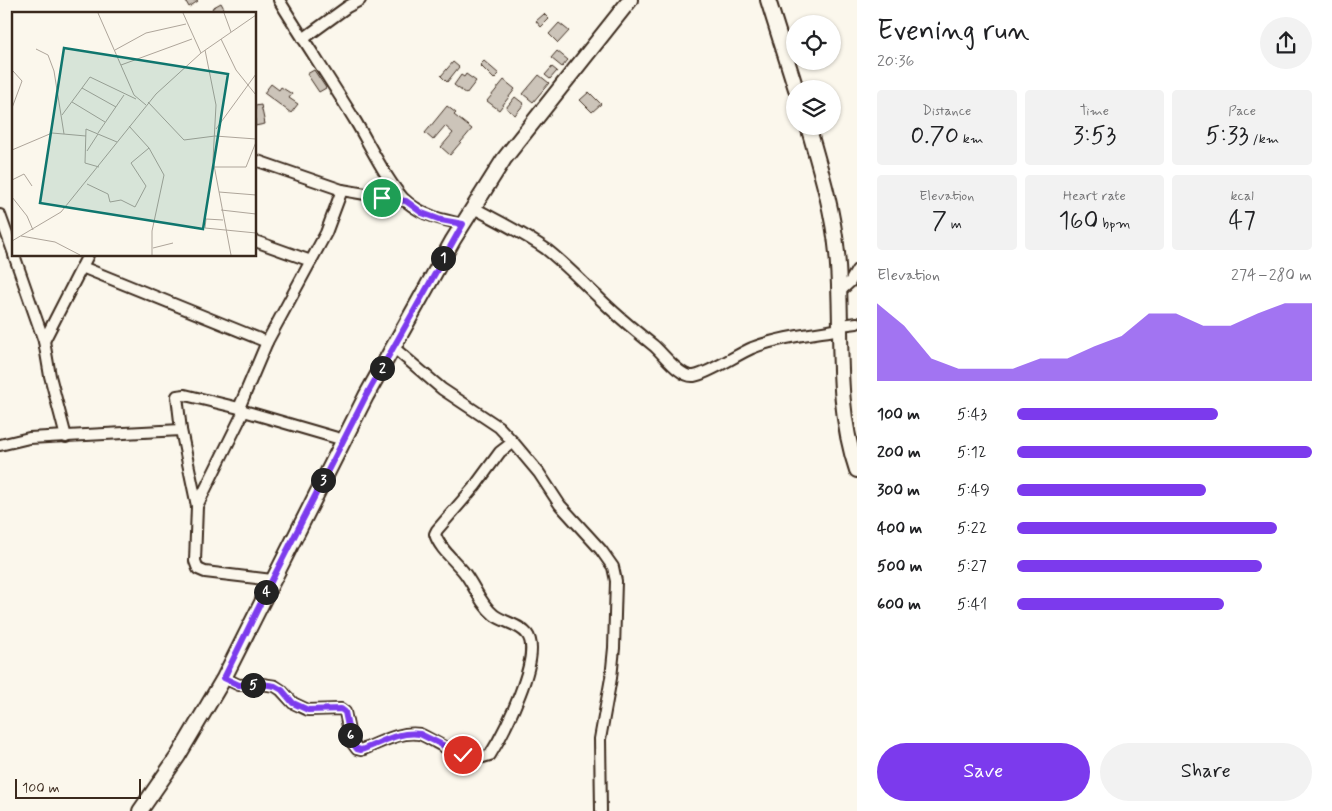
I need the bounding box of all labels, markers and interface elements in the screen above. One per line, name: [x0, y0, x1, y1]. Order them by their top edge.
inset map: [12, 12, 256, 256]
text: Evening run: [877, 13, 1030, 50]
map controls: [786, 15, 841, 135]
button: locate: [786, 15, 841, 70]
button: share: [1260, 17, 1312, 69]
text: 20:36: [877, 51, 914, 72]
button: layers: [786, 80, 841, 135]
text: Distance: [922, 102, 971, 120]
text: Time: [1080, 102, 1109, 120]
text: Pace: [1228, 102, 1256, 120]
text: 0.70: [910, 120, 959, 153]
text: 3:53: [1073, 120, 1116, 153]
text: 5:33: [1205, 120, 1249, 153]
text: km: [959, 130, 983, 148]
text: /km: [1249, 130, 1279, 148]
pin: [361, 177, 403, 219]
icon: arrive: [368, 184, 396, 212]
text: Elevation: [919, 187, 974, 205]
text: Heart rate: [1063, 187, 1126, 205]
text: kcal: [1230, 187, 1254, 205]
text: 7: [932, 205, 947, 238]
text: 160: [1058, 205, 1099, 238]
text: 47: [1229, 205, 1256, 238]
text: m: [947, 215, 962, 233]
text: bpm: [1099, 215, 1131, 233]
pin: 1: [430, 246, 456, 270]
text: 1: [440, 249, 447, 267]
text: Elevation: [877, 265, 940, 286]
text: 274–280 m: [1231, 265, 1312, 286]
pin: 2: [370, 356, 394, 380]
text: 2: [379, 359, 386, 377]
text: 100 m: [877, 404, 920, 425]
text: 5:43: [957, 404, 987, 425]
text: 200 m: [877, 442, 921, 463]
text: 5:12: [957, 442, 986, 463]
pin: 3: [310, 468, 336, 492]
text: 3: [320, 471, 327, 489]
text: 300 m: [877, 480, 920, 501]
text: 5:49: [957, 480, 990, 501]
text: 400 m: [877, 518, 922, 539]
text: 5:22: [957, 518, 987, 539]
text: 500 m: [877, 556, 922, 577]
text: 5:27: [957, 556, 987, 577]
pin: 4: [254, 580, 278, 604]
text: 4: [262, 583, 271, 601]
text: 600 m: [877, 594, 921, 615]
text: 5:41: [957, 594, 987, 615]
pin: 5: [240, 672, 266, 698]
text: 5: [249, 676, 258, 694]
pin: 6: [338, 722, 362, 748]
text: 6: [347, 726, 354, 744]
pin: [442, 734, 484, 776]
icon: check: [449, 741, 477, 769]
button: Save: [877, 743, 1090, 801]
button: Share: [1100, 743, 1312, 801]
scale bar: [15, 776, 141, 799]
text: 100 m: [22, 779, 60, 797]

